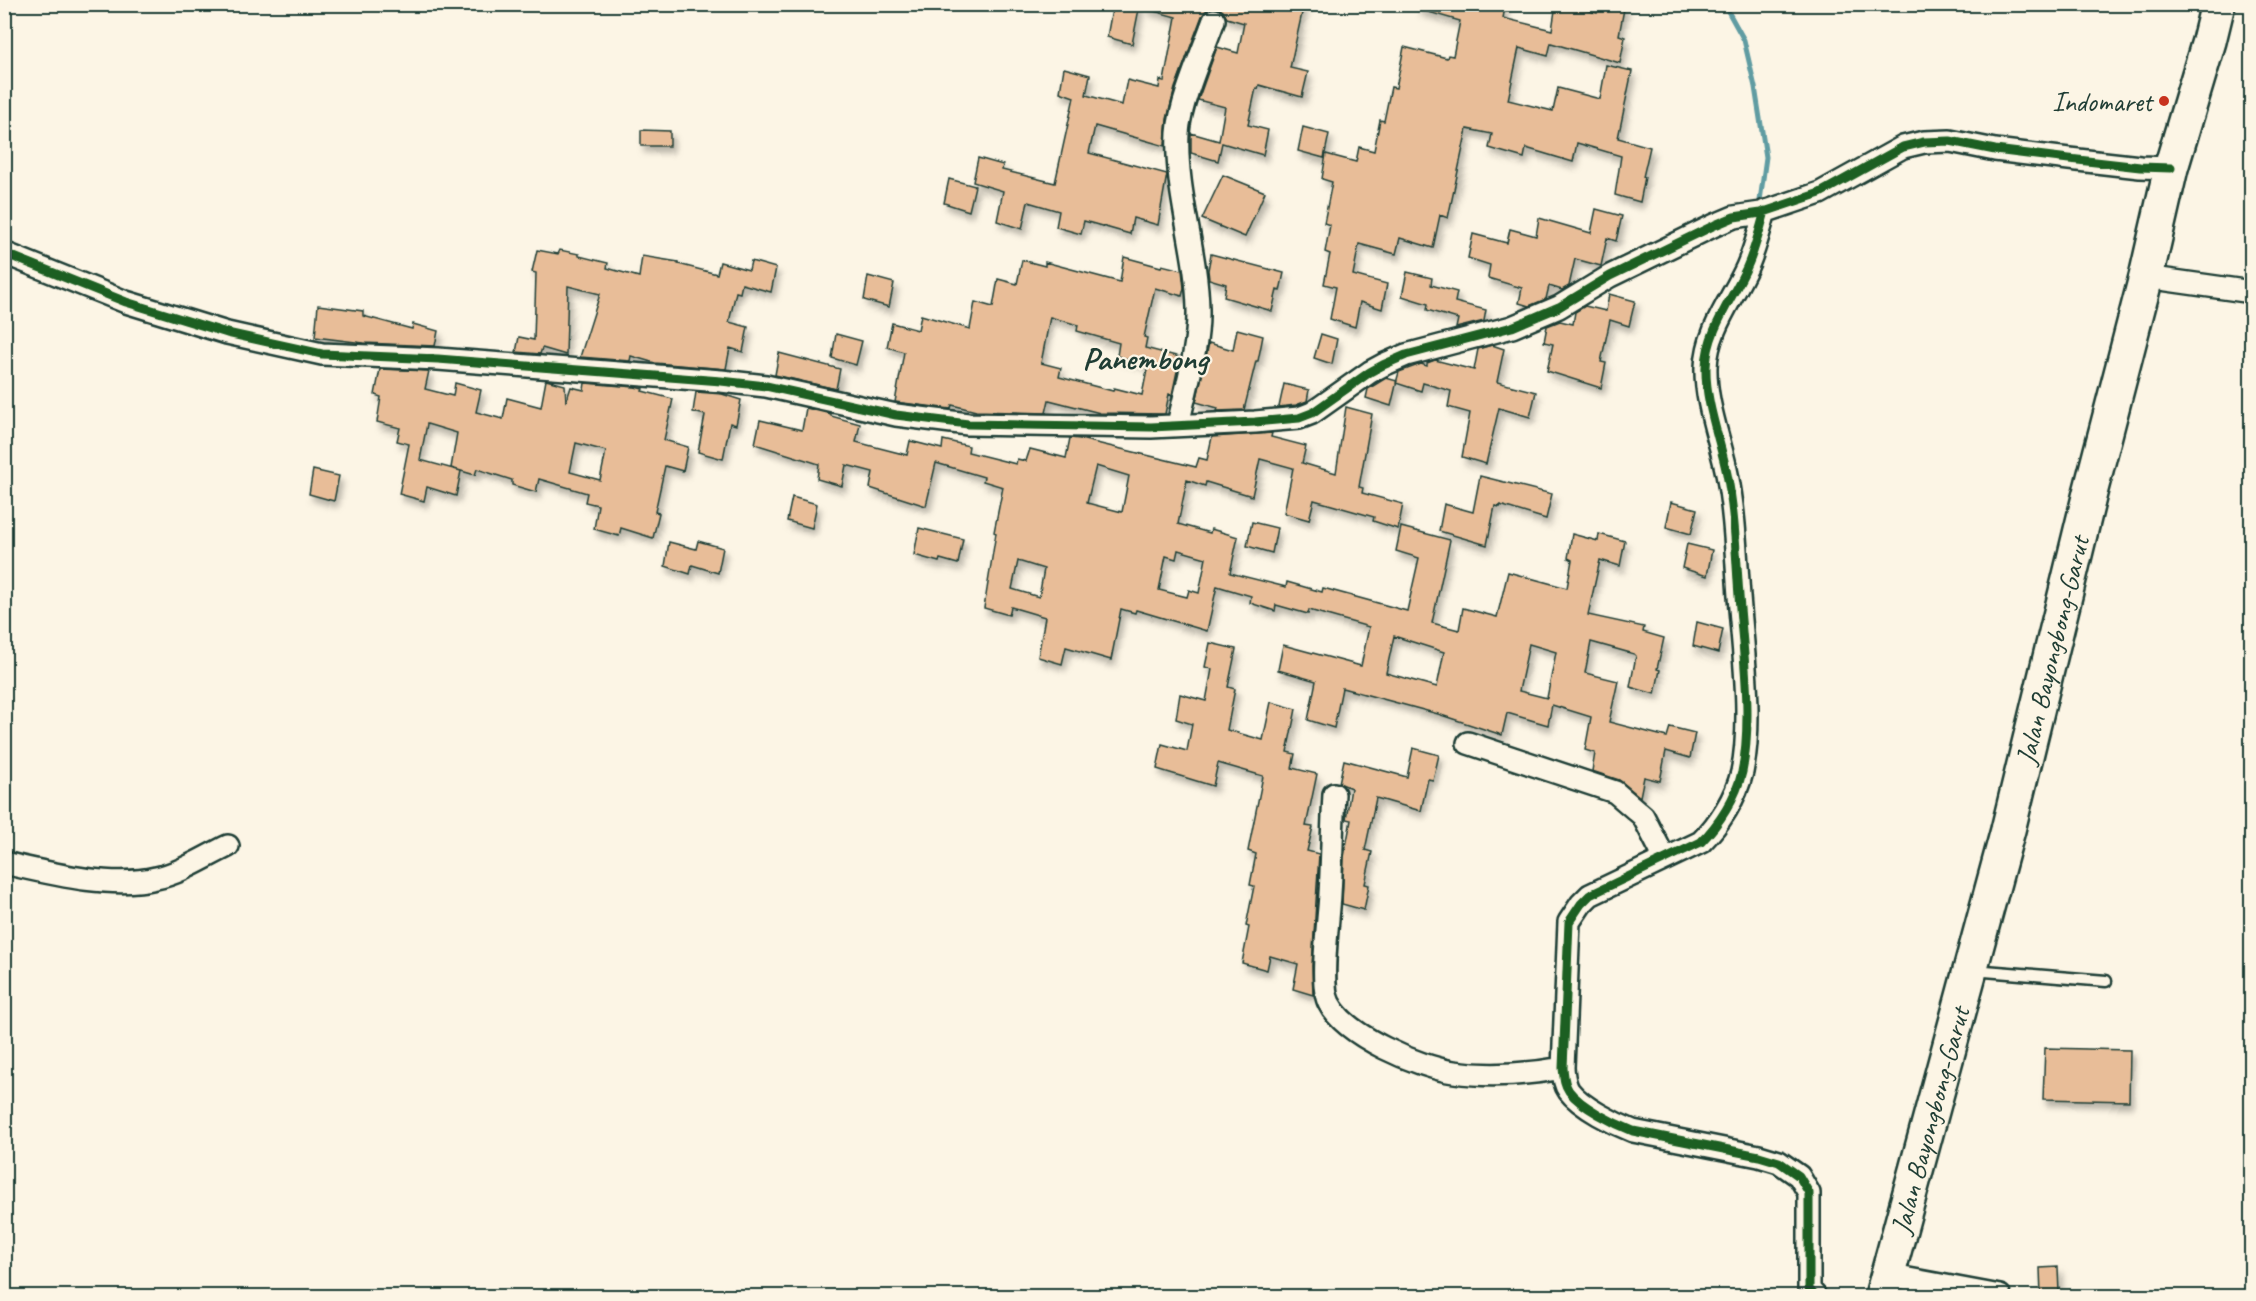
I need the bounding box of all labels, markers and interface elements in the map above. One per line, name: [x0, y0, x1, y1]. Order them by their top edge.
place label: Indomaret: [2052, 84, 2155, 119]
marker: Indomaret: [2157, 94, 2171, 108]
district label: Panembong: [1082, 338, 1211, 379]
street label: Jalan Bayongbong-Garut: [2007, 530, 2097, 769]
street label: Jalan Bayongbong-Garut: [1882, 1001, 1978, 1239]

